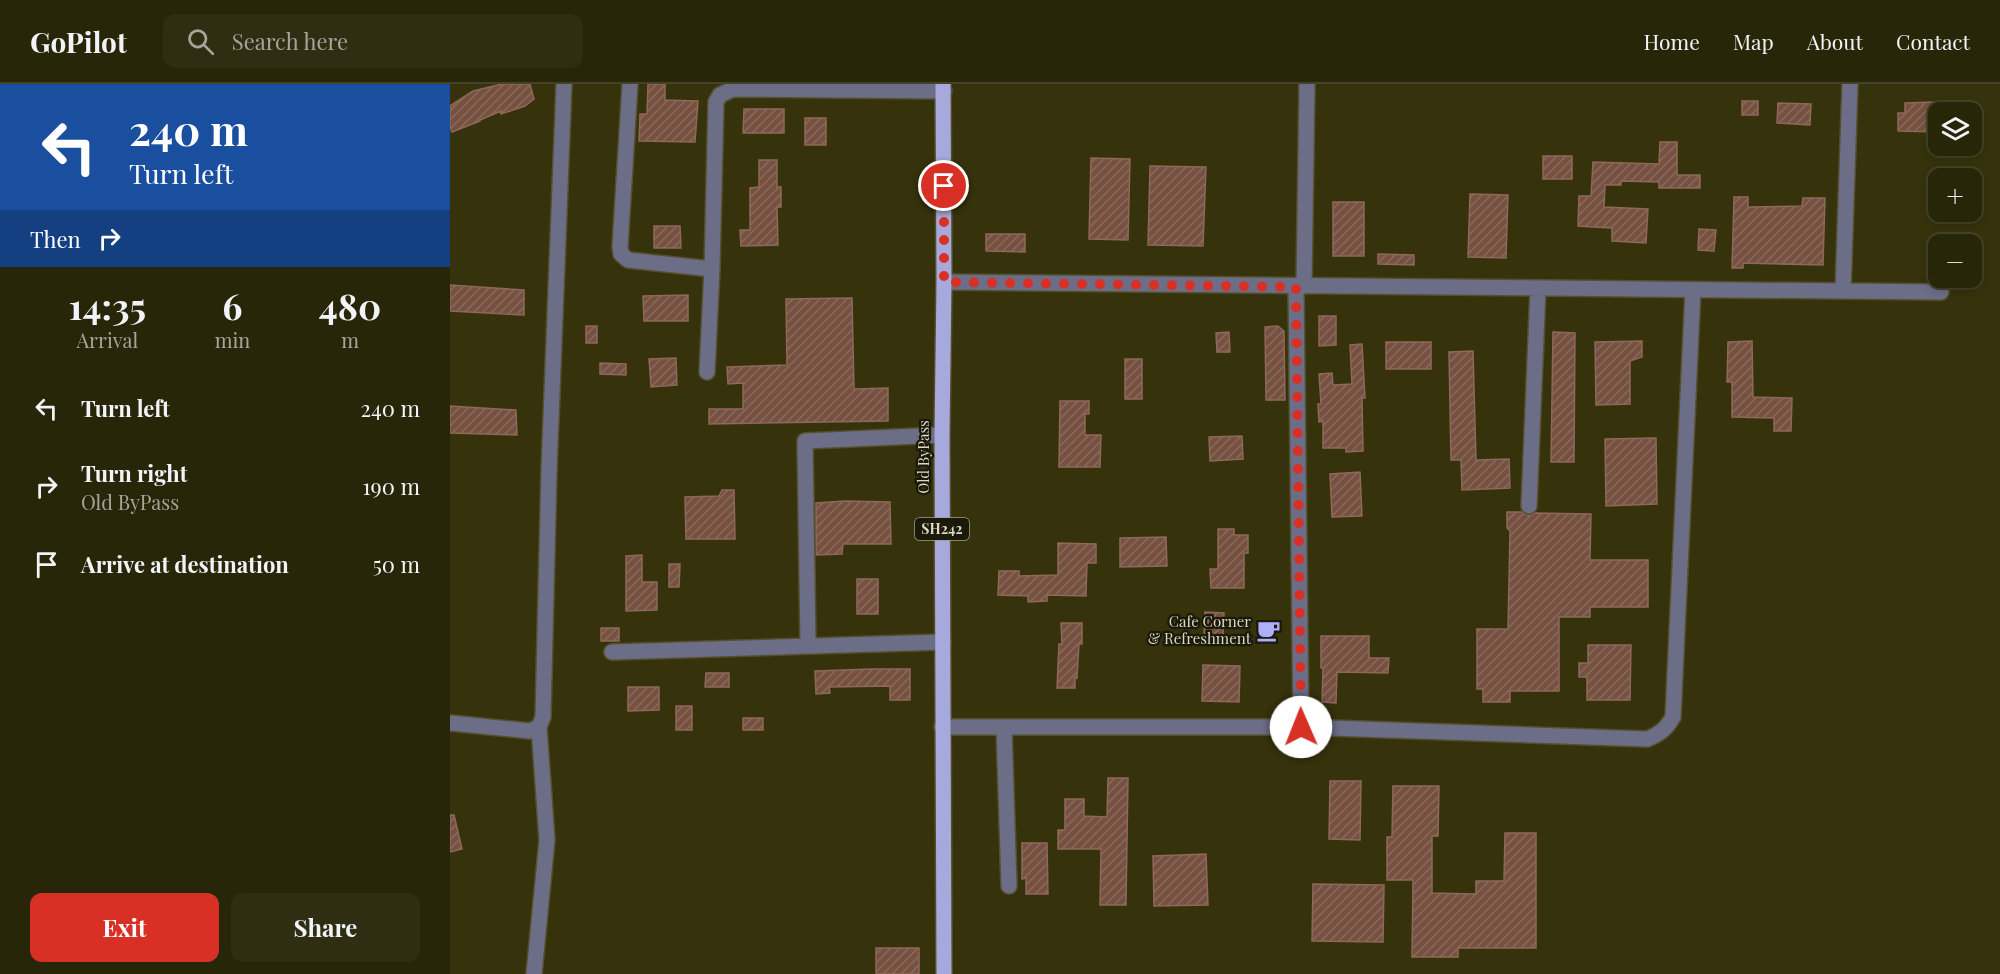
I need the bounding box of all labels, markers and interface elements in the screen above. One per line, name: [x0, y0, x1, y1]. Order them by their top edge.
search box: [163, 14, 583, 68]
text: GoPilot: [30, 23, 127, 60]
icon: search: [184, 25, 217, 58]
text: Search here: [232, 26, 348, 56]
text: Home: [1644, 27, 1700, 55]
text: Map: [1733, 27, 1774, 55]
text: About: [1807, 27, 1863, 55]
text: Contact: [1896, 27, 1970, 55]
text: 240 m: [129, 101, 248, 157]
map controls: [1928, 102, 1982, 288]
button: layers: [1928, 102, 1982, 156]
icon: left: [30, 108, 108, 186]
text: Turn left: [129, 155, 233, 191]
pin: [918, 160, 969, 211]
button: +: [1928, 168, 1982, 222]
icon: arrive: [927, 169, 960, 202]
icon: right: [93, 222, 126, 255]
text: Then: [30, 224, 81, 254]
button: −: [1928, 234, 1982, 288]
text: 14:35: [69, 281, 146, 329]
text: 6: [222, 281, 243, 329]
text: 480: [319, 281, 381, 329]
text: Arrival: [77, 326, 138, 353]
text: min: [215, 326, 250, 353]
text: m: [341, 326, 359, 353]
icon: left: [30, 392, 63, 425]
text: Turn left: [81, 393, 170, 423]
text: 240 m: [360, 393, 420, 423]
street label: Old ByPass: [913, 420, 933, 494]
text: Turn right: [81, 458, 187, 488]
icon: right: [30, 470, 63, 503]
text: 190 m: [362, 471, 420, 501]
text: Old ByPass: [81, 488, 179, 515]
road number: SH242: [915, 518, 969, 540]
icon: arrive: [30, 548, 63, 581]
text: Arrive at destination: [81, 549, 289, 579]
text: 50 m: [373, 549, 420, 579]
place label: Cafe Corner & Refreshment: [1148, 611, 1252, 648]
cafe icon: Cafe Corner & Refreshment: [1256, 618, 1282, 644]
position arrow: [1269, 695, 1333, 759]
button: Exit: [30, 893, 219, 962]
button: Share: [231, 893, 420, 962]

